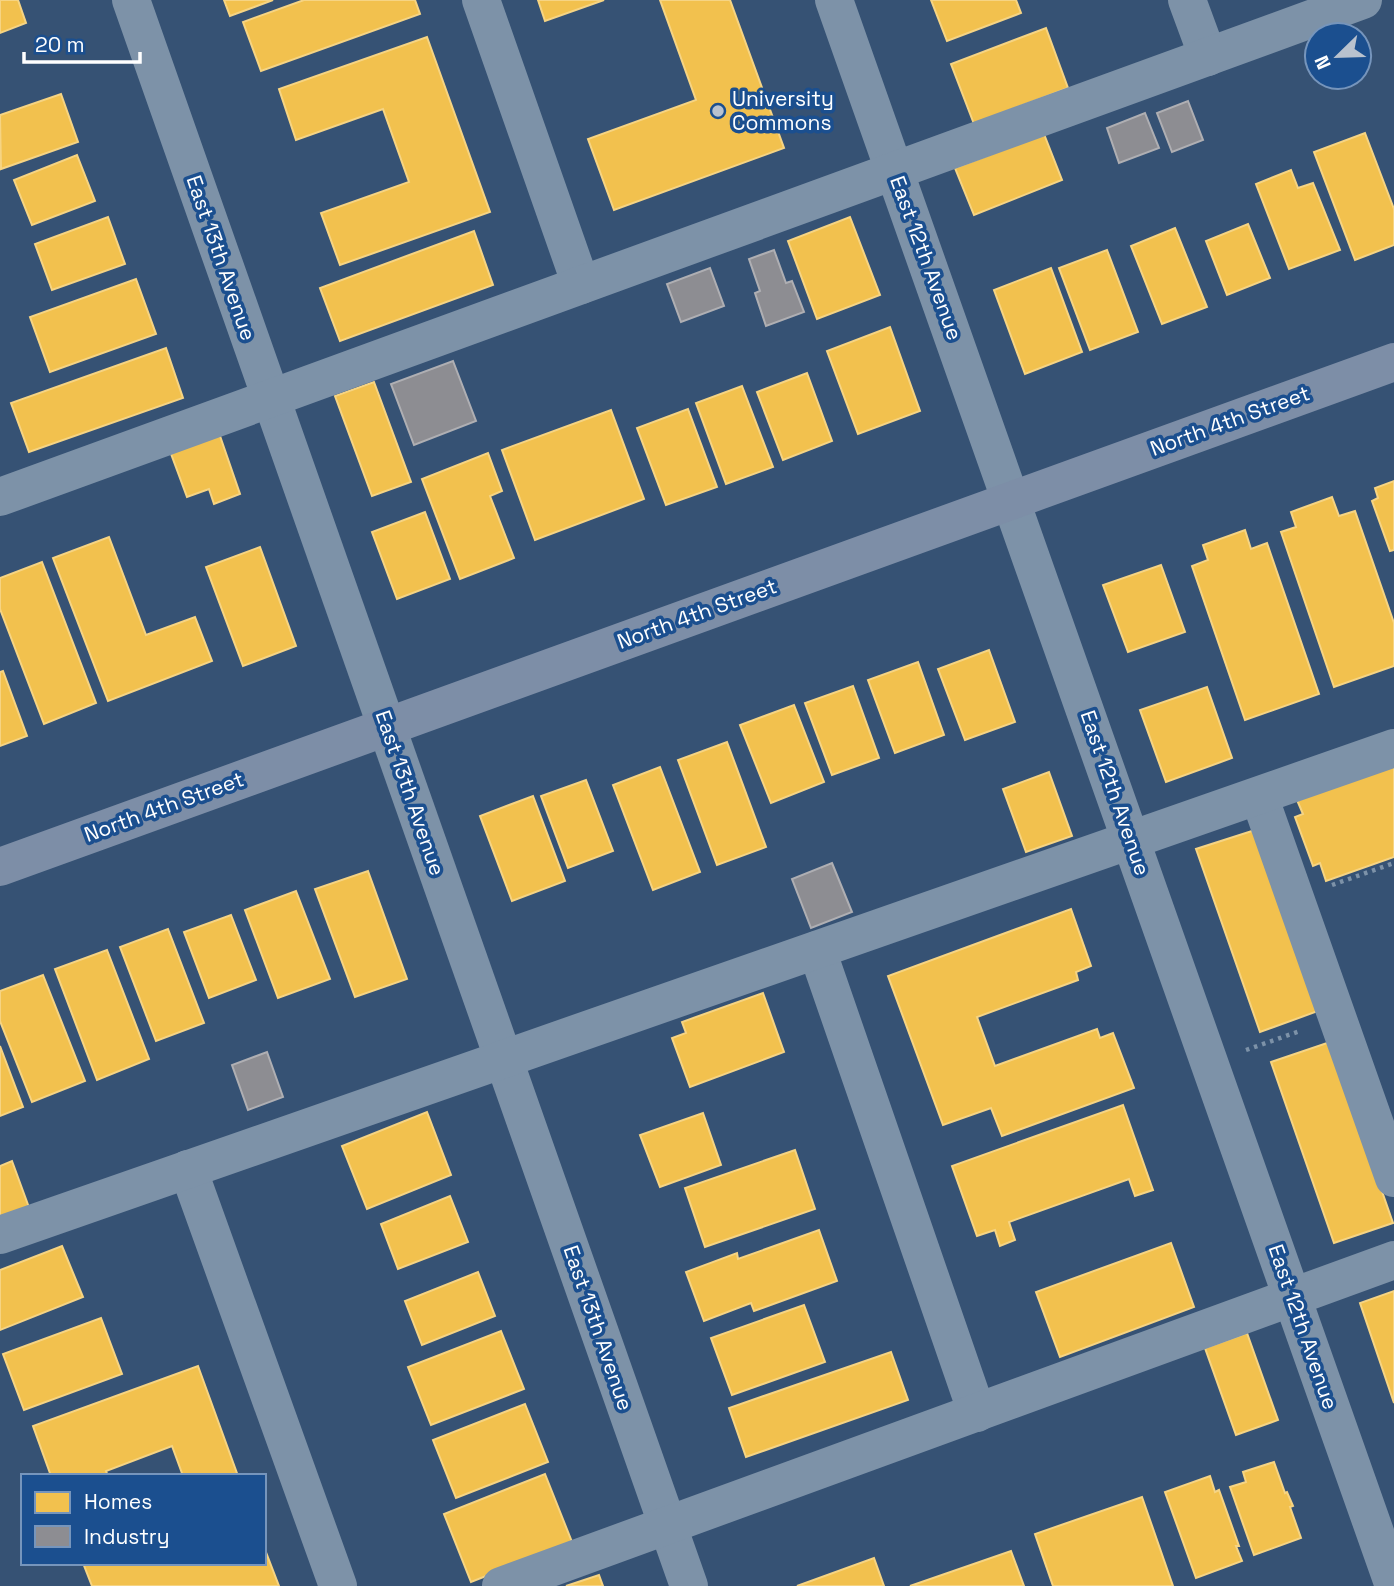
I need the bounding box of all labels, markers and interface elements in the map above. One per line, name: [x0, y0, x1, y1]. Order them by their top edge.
scale bar: [24, 21, 140, 65]
north arrow: [1303, 21, 1373, 91]
text: 20 m: [35, 31, 85, 58]
text: N: [1309, 52, 1337, 73]
place label: University Commons: [732, 85, 834, 136]
marker: University Commons: [710, 103, 726, 119]
street label: East 13th Avenue: [181, 172, 262, 344]
street label: East 12th Avenue: [884, 172, 969, 344]
street label: North 4th Street: [1146, 379, 1313, 462]
street label: North 4th Street: [613, 572, 780, 655]
street label: East 13th Avenue: [370, 707, 451, 879]
street label: East 12th Avenue: [1075, 707, 1156, 879]
street label: North 4th Street: [80, 765, 247, 848]
street label: East 12th Avenue: [1263, 1241, 1344, 1413]
street label: East 13th Avenue: [558, 1242, 639, 1414]
legend: [21, 1474, 266, 1565]
text: Homes: [84, 1488, 152, 1515]
text: Industry: [84, 1523, 170, 1550]

